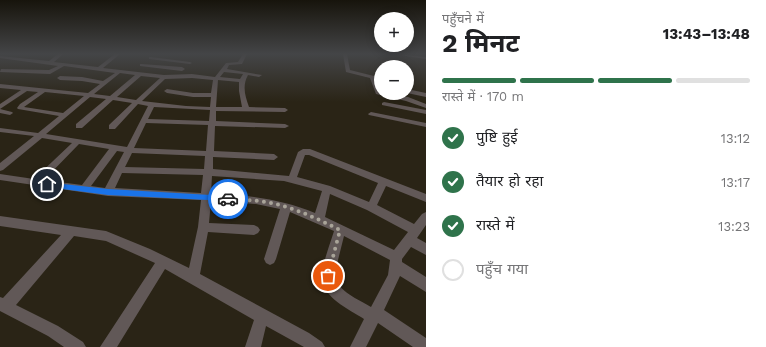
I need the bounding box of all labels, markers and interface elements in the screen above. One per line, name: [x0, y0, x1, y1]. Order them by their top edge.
text: पहुँचने में: [442, 11, 484, 26]
map controls: [374, 12, 414, 100]
button: +: [374, 12, 414, 52]
text: 13:43–13:48: [663, 25, 750, 43]
text: 2 मिनट: [442, 28, 520, 58]
button: −: [374, 60, 414, 100]
text: रास्ते में · 170 m: [442, 89, 524, 104]
icon: check: [442, 127, 464, 149]
text: पुष्टि हुई: [476, 128, 518, 146]
text: 13:12: [721, 131, 750, 146]
pin: [30, 167, 64, 201]
icon: check: [442, 171, 464, 193]
text: तैयार हो रहा: [476, 172, 543, 190]
icon: home: [36, 173, 58, 195]
text: 13:17: [721, 175, 750, 190]
courier: [208, 179, 248, 219]
icon: car: [217, 188, 239, 210]
icon: check: [442, 215, 464, 237]
text: रास्ते में: [476, 216, 515, 234]
text: 13:23: [718, 219, 750, 234]
pin: [311, 259, 345, 293]
text: पहुँच गया: [476, 260, 528, 278]
icon: bag: [317, 265, 339, 287]

